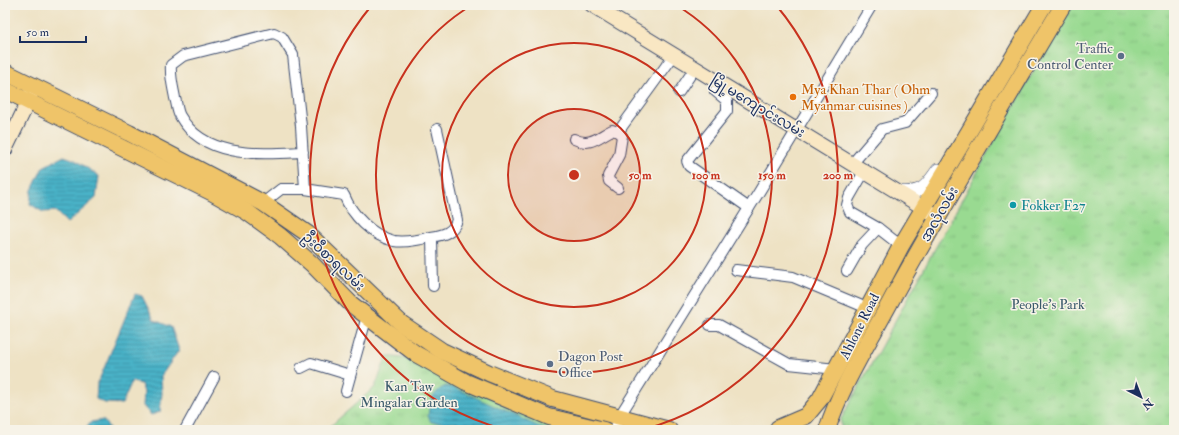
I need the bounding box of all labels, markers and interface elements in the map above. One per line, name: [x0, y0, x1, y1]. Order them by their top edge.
scale bar: [20, 18, 86, 44]
text: 50 m: [26, 25, 50, 40]
place label: Traffic Control Center: [1027, 40, 1114, 73]
marker: Traffic Control Center: [1116, 51, 1126, 61]
street label: မြို့မကျောင်းလမ်း: [706, 70, 809, 144]
place label: Mya Khan Thar ( Ohm Myanmar cuisines ): [801, 81, 930, 115]
marker: Mya Khan Thar ( Ohm Myanmar cuisines ): [788, 92, 798, 102]
centre of rings: [567, 168, 581, 182]
text: 50 m: [628, 168, 652, 183]
text: 100 m: [692, 168, 721, 183]
text: 150 m: [758, 168, 786, 183]
text: 200 m: [823, 168, 854, 183]
street label: အလုံလမ်း: [915, 183, 965, 246]
place label: Fokker F27: [1021, 197, 1086, 214]
marker: Fokker F27: [1008, 200, 1018, 210]
street label: ဦးဝီစာရလမ်း: [297, 227, 370, 297]
street label: Ahlone Road: [835, 290, 883, 363]
park label: People's Park: [1011, 296, 1085, 314]
place label: Dagon Post Office: [558, 348, 623, 381]
marker: Dagon Post Office: [545, 359, 555, 369]
north arrow: [1121, 377, 1161, 417]
park label: Kan Taw Mingalar Garden: [360, 378, 458, 411]
text: N: [1138, 395, 1156, 413]

